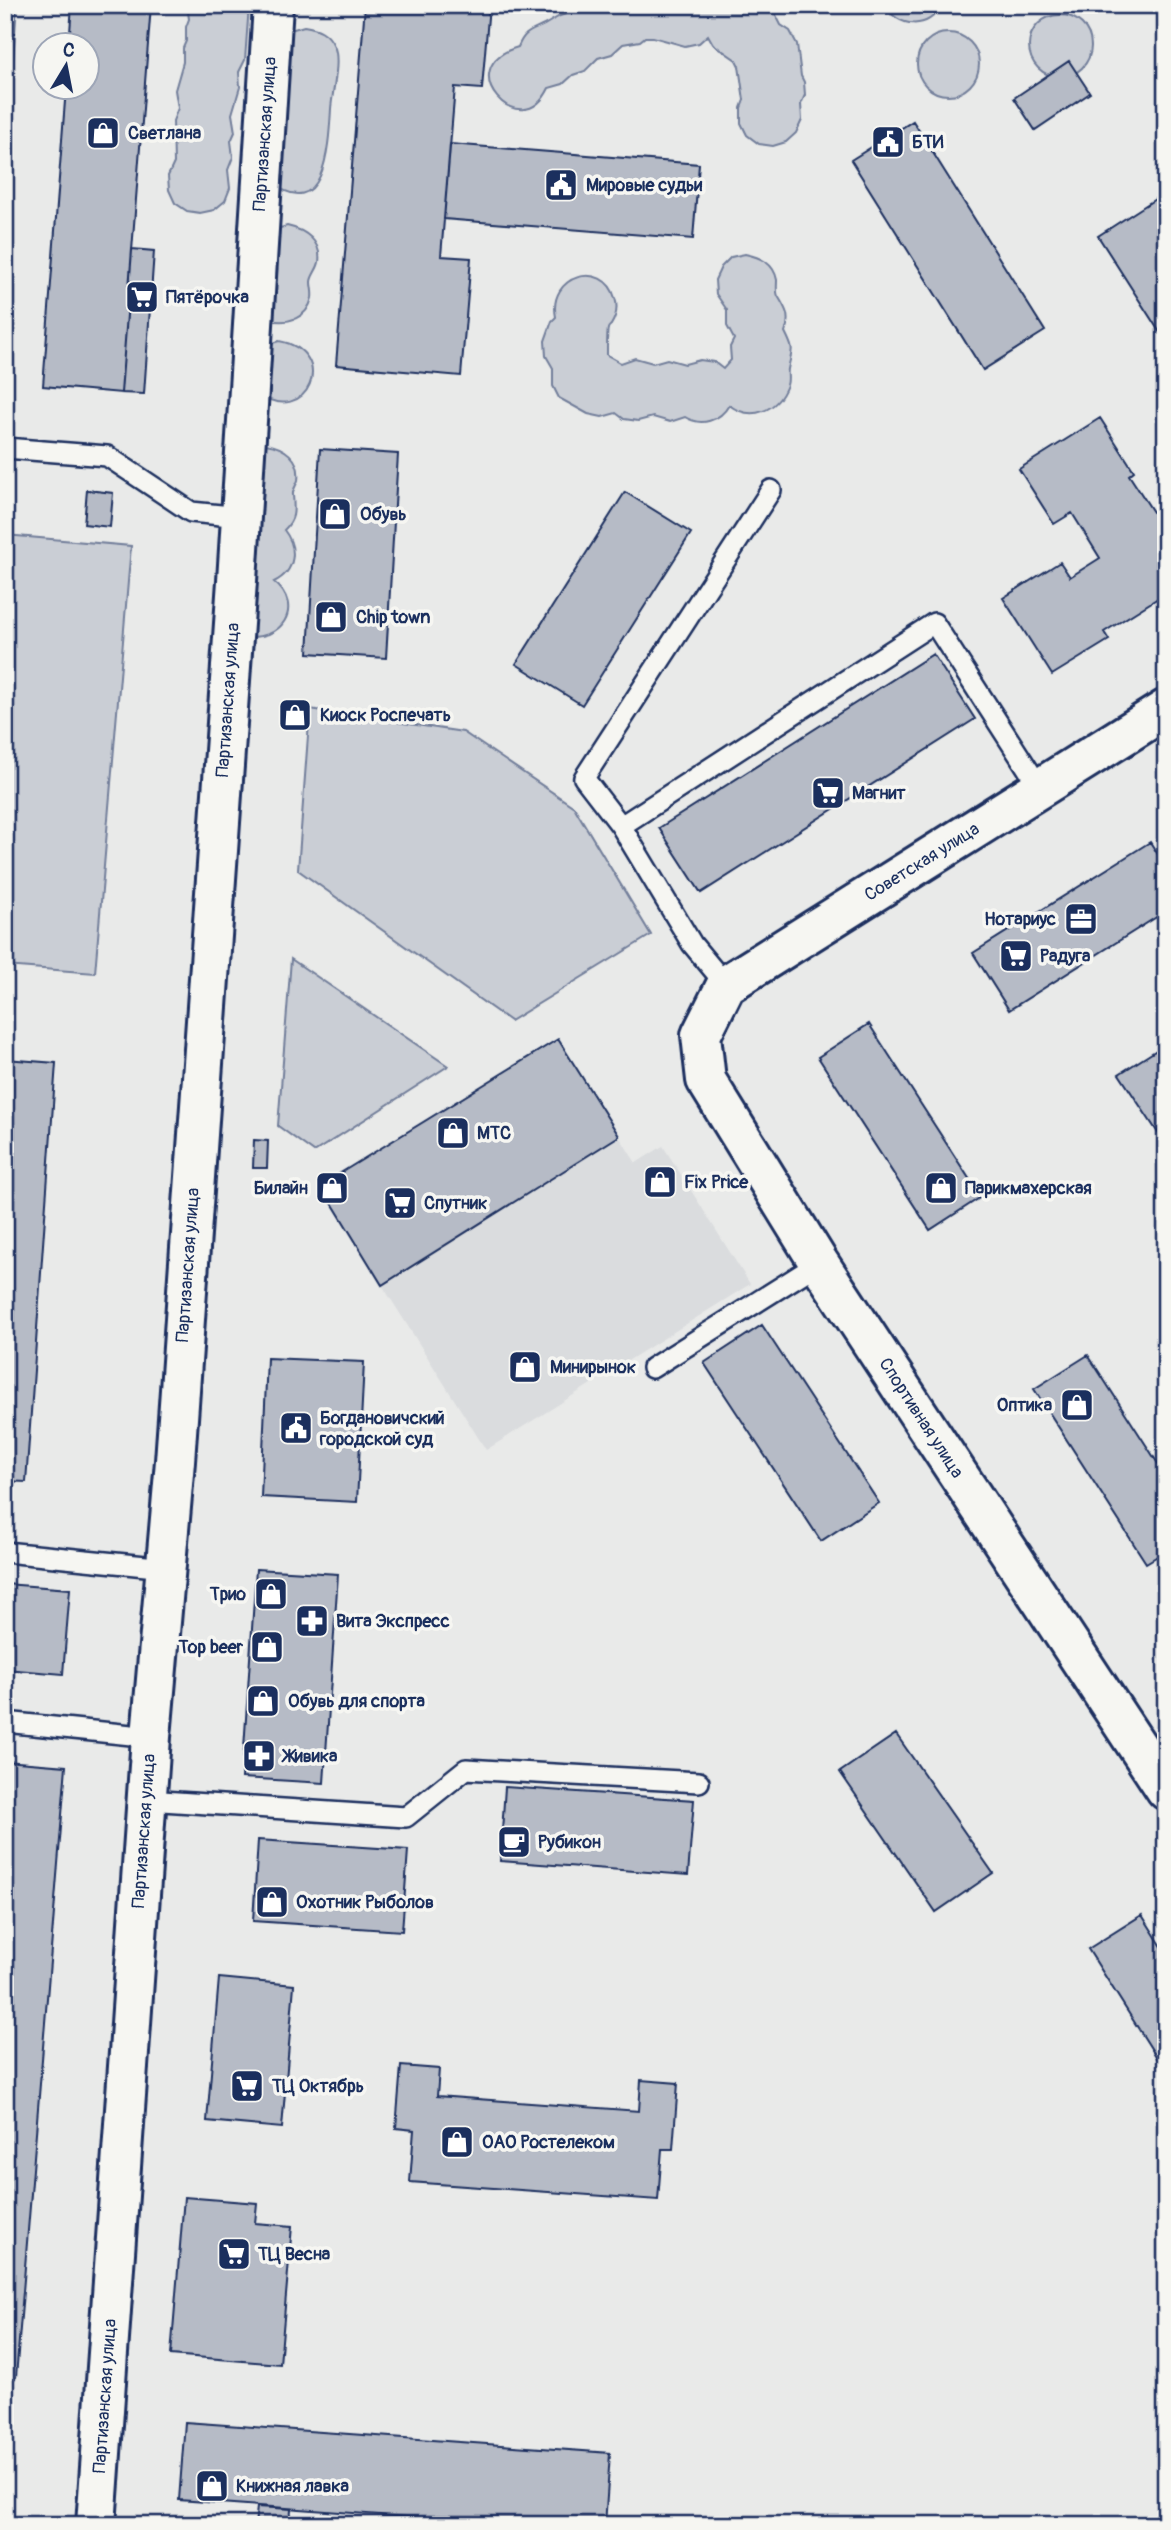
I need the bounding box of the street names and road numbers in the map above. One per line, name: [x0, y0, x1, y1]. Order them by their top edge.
street label: Партизанская улица: [248, 56, 282, 212]
street label: Партизанская улица: [211, 622, 245, 778]
street label: Советская улица: [860, 817, 984, 907]
street label: Партизанская улица: [171, 1187, 205, 1343]
street label: Спортивная улица: [874, 1354, 968, 1482]
street label: Партизанская улица: [127, 1753, 161, 1909]
street label: Партизанская улица: [88, 2318, 122, 2474]

